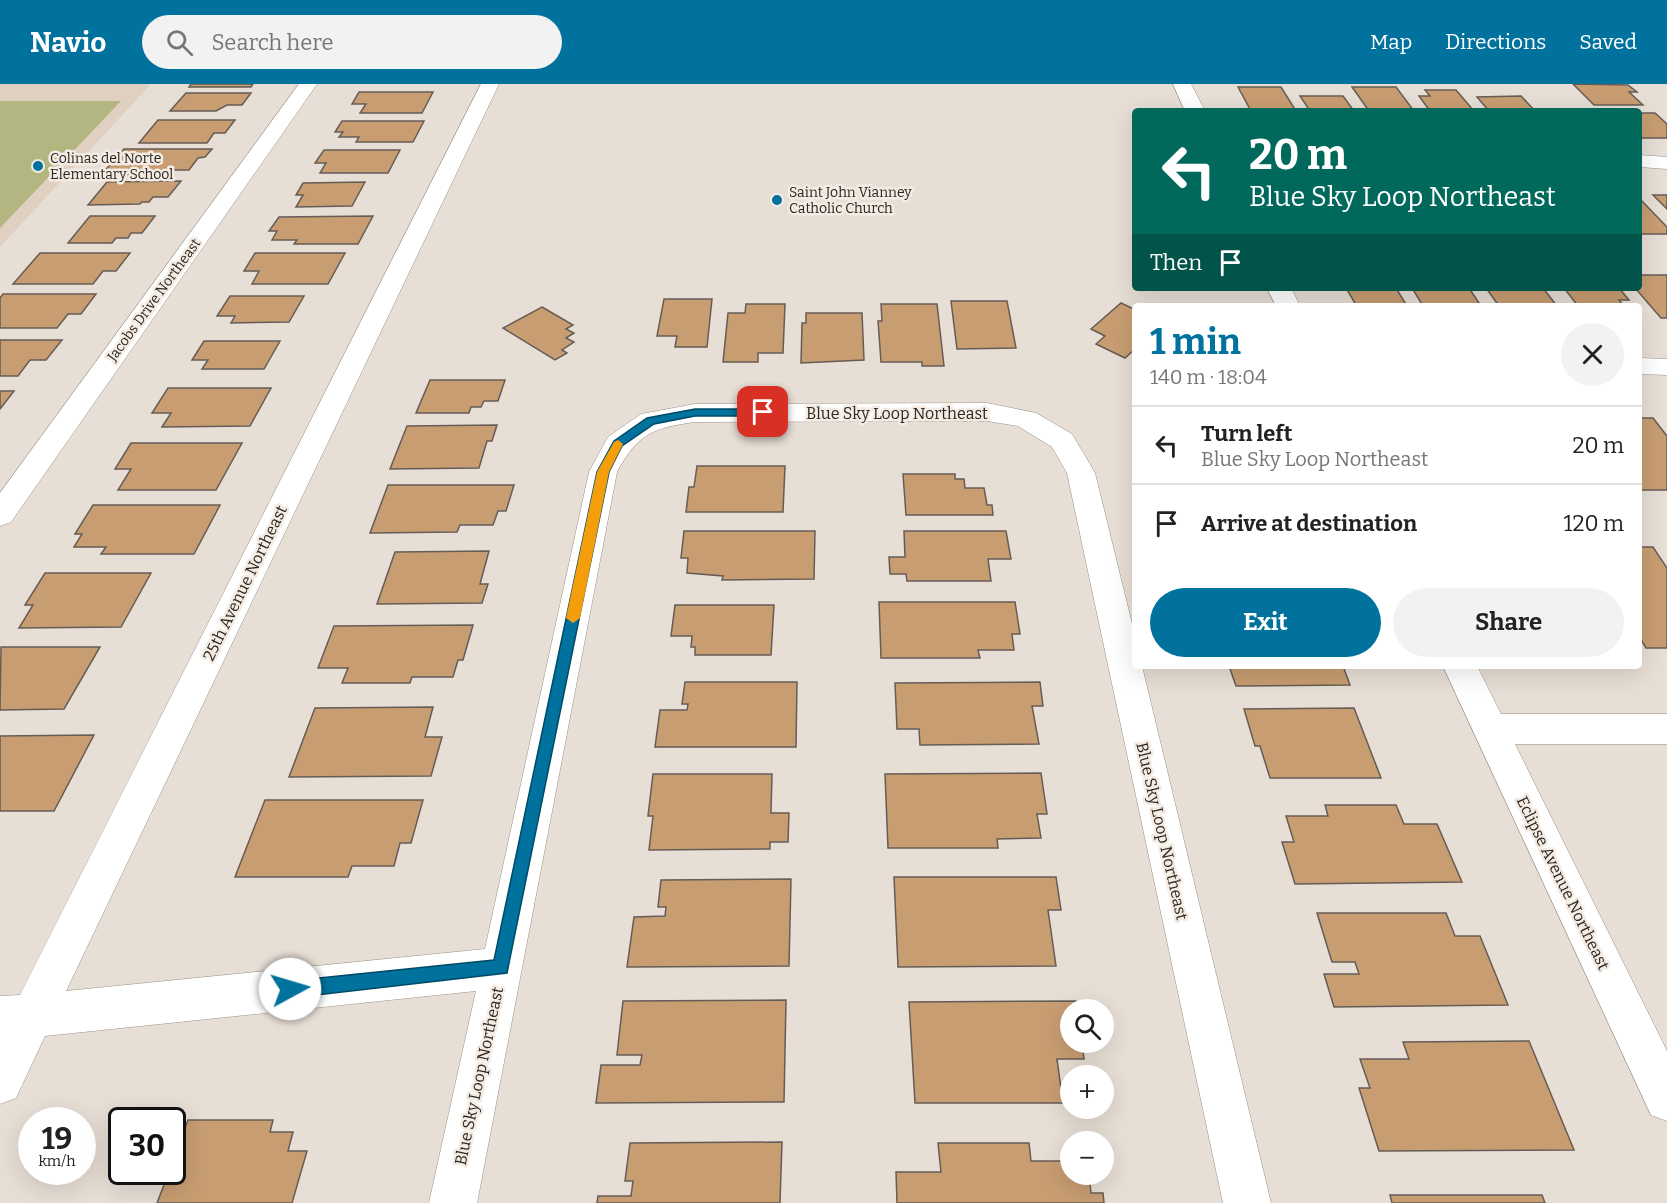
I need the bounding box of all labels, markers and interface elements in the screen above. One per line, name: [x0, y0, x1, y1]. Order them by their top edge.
search box: [142, 15, 562, 69]
text: Navio: [30, 26, 106, 59]
icon: search: [163, 26, 196, 59]
text: Search here: [211, 29, 334, 56]
text: Map: [1370, 29, 1412, 55]
text: Directions: [1445, 29, 1546, 55]
text: Saved: [1579, 29, 1637, 55]
text: 20 m: [1249, 130, 1347, 180]
icon: left: [1150, 132, 1228, 210]
place label: Colinas del Norte Elementary School: [50, 150, 173, 183]
marker: Colinas del Norte Elementary School: [31, 159, 45, 173]
text: Blue Sky Loop Northeast: [1249, 181, 1556, 213]
place label: Saint John Vianney Catholic Church: [789, 184, 912, 217]
marker: Saint John Vianney Catholic Church: [770, 193, 784, 207]
street label: Jacobs Drive Northeast: [103, 235, 204, 366]
icon: arrive: [1214, 246, 1247, 279]
text: Then: [1150, 249, 1202, 276]
text: 1 min: [1150, 320, 1241, 364]
button: close: [1561, 323, 1624, 386]
text: 140 m · 18:04: [1150, 365, 1267, 389]
pin: [737, 386, 788, 437]
icon: arrive: [746, 395, 779, 428]
street label: Blue Sky Loop Northeast: [806, 404, 988, 423]
text: Turn left: [1201, 420, 1293, 447]
icon: left: [1150, 429, 1183, 462]
text: 20 m: [1573, 432, 1624, 459]
text: Blue Sky Loop Northeast: [1201, 447, 1428, 471]
street label: 25th Avenue Northeast: [199, 502, 291, 664]
icon: arrive: [1150, 507, 1183, 540]
text: Arrive at destination: [1201, 510, 1417, 537]
text: 120 m: [1564, 510, 1624, 537]
button: Exit: [1150, 588, 1381, 657]
button: Share: [1393, 588, 1624, 657]
street label: Blue Sky Loop Northeast: [1132, 740, 1192, 922]
street label: Eclipse Avenue Northeast: [1513, 793, 1613, 973]
position arrow: [258, 957, 322, 1021]
street label: Blue Sky Loop Northeast: [451, 985, 507, 1167]
map controls: [1060, 999, 1114, 1185]
button: search: [1060, 999, 1114, 1053]
button: +: [1060, 1065, 1114, 1119]
speed limit sign: 30: [108, 1107, 186, 1185]
text: 19: [42, 1121, 72, 1157]
button: −: [1060, 1131, 1114, 1185]
text: km/h: [38, 1152, 76, 1170]

